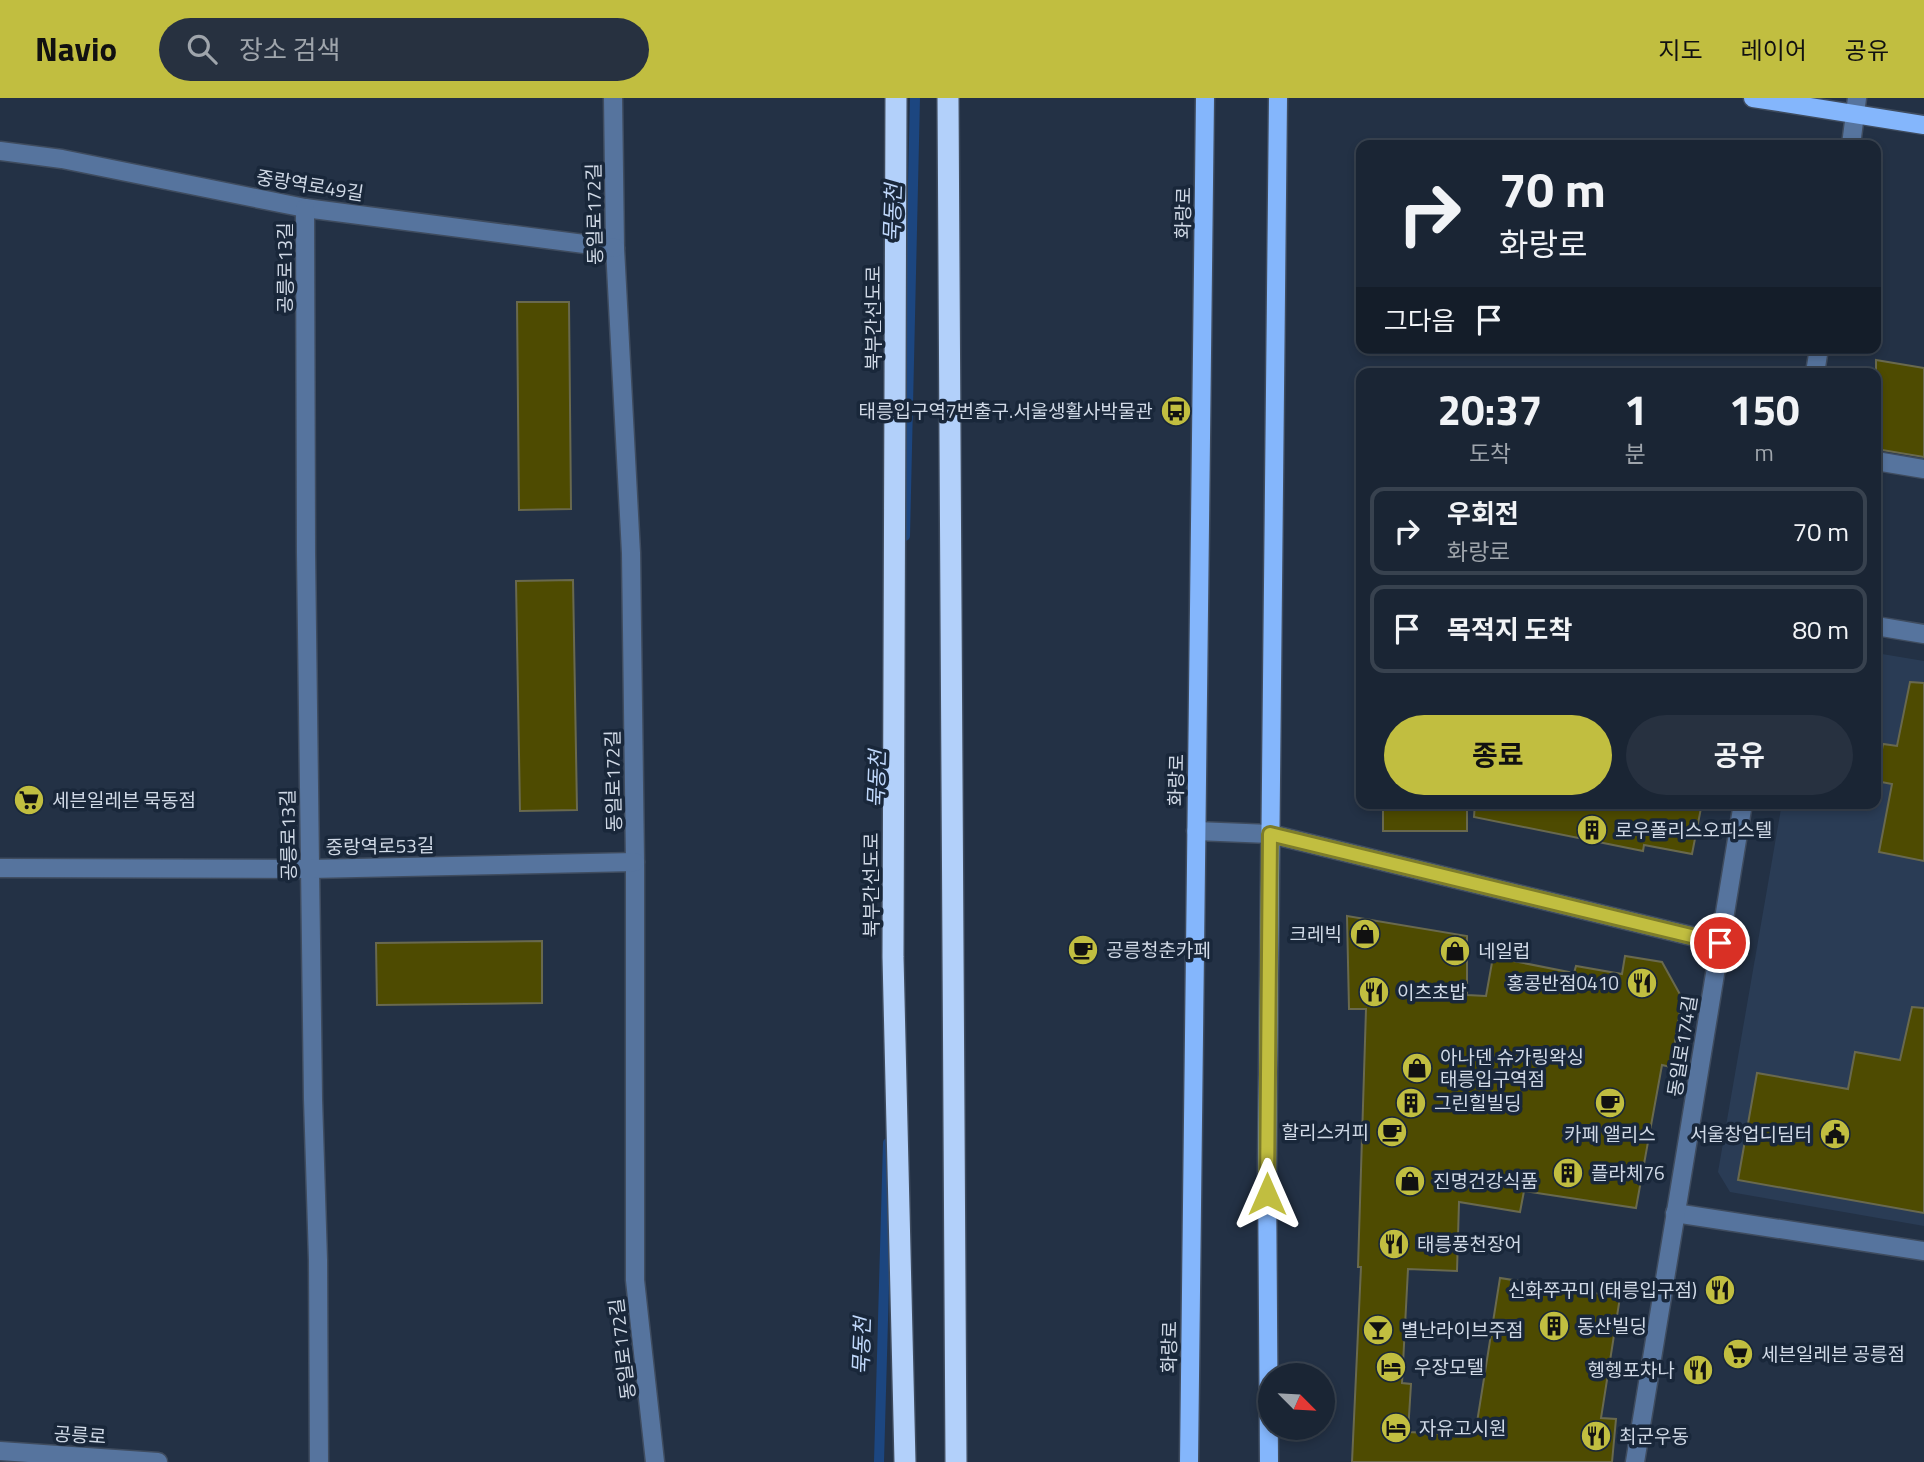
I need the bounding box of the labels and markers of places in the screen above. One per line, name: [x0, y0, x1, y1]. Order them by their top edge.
bus stop icon: 태릉입구역7번출구.서울생활사박물관: [1159, 394, 1193, 428]
place label: 태릉입구역7번출구.서울생활사박물관: [859, 396, 1153, 425]
supermarket icon: 세븐일레븐 묵동점: [12, 783, 46, 817]
place label: 세븐일레븐 묵동점: [52, 785, 196, 814]
building icon: 로우폴리스오피스텔: [1575, 813, 1609, 847]
place label: 로우폴리스오피스텔: [1615, 815, 1772, 844]
pin: [1690, 913, 1750, 973]
shop icon: 크레빅: [1348, 917, 1382, 951]
place label: 크레빅: [1290, 919, 1342, 948]
cafe icon: 공릉청춘카페: [1066, 933, 1100, 967]
shop icon: 네일럽: [1438, 934, 1472, 968]
place label: 공릉청춘카페: [1106, 935, 1211, 964]
place label: 네일럽: [1478, 936, 1530, 965]
restaurant icon: 홍콩반점0410: [1625, 966, 1659, 1000]
place label: 홍콩반점0410: [1507, 968, 1619, 997]
restaurant icon: 이츠초밥: [1357, 975, 1391, 1009]
place label: 이츠초밥: [1397, 977, 1467, 1006]
place label: 아나덴 슈가링왁싱 태릉입구역점: [1440, 1042, 1584, 1093]
shop icon: 아나덴 슈가링왁싱 태릉입구역점: [1400, 1051, 1434, 1085]
building icon: 그린힐빌딩: [1394, 1086, 1428, 1120]
cafe icon: 카페 앨리스: [1593, 1086, 1627, 1120]
place label: 그린힐빌딩: [1434, 1088, 1521, 1117]
cafe icon: 할리스커피: [1375, 1115, 1409, 1149]
place label: 할리스커피: [1282, 1117, 1369, 1146]
public building icon: 서울창업디딤터: [1818, 1117, 1852, 1151]
place label: 카페 앨리스: [1564, 1119, 1656, 1148]
place label: 서울창업디딤터: [1690, 1119, 1812, 1148]
building icon: 플라체76: [1551, 1156, 1585, 1190]
place label: 플라체76: [1591, 1158, 1665, 1187]
shop icon: 진명건강식품: [1393, 1164, 1427, 1198]
place label: 진명건강식품: [1433, 1166, 1538, 1195]
restaurant icon: 태릉풍천장어: [1377, 1227, 1411, 1261]
place label: 태릉풍천장어: [1417, 1229, 1522, 1258]
restaurant icon: 신화쭈꾸미 (태릉입구점): [1703, 1273, 1737, 1307]
place label: 신화쭈꾸미 (태릉입구점): [1508, 1275, 1697, 1304]
building icon: 동산빌딩: [1537, 1309, 1571, 1343]
place label: 동산빌딩: [1577, 1311, 1647, 1340]
bar icon: 별난라이브주점: [1361, 1313, 1395, 1347]
place label: 별난라이브주점: [1401, 1315, 1523, 1344]
supermarket icon: 세븐일레븐 공릉점: [1721, 1337, 1755, 1371]
place label: 세븐일레븐 공릉점: [1761, 1339, 1905, 1368]
hotel icon: 우장모텔: [1374, 1350, 1408, 1384]
place label: 우장모텔: [1414, 1352, 1484, 1381]
restaurant icon: 헹헹포차나: [1681, 1353, 1715, 1387]
place label: 헹헹포차나: [1588, 1355, 1675, 1384]
hotel icon: 자유고시원: [1379, 1411, 1413, 1445]
place label: 자유고시원: [1419, 1413, 1506, 1442]
restaurant icon: 최군우동: [1579, 1419, 1613, 1453]
place label: 최군우동: [1619, 1421, 1689, 1450]

